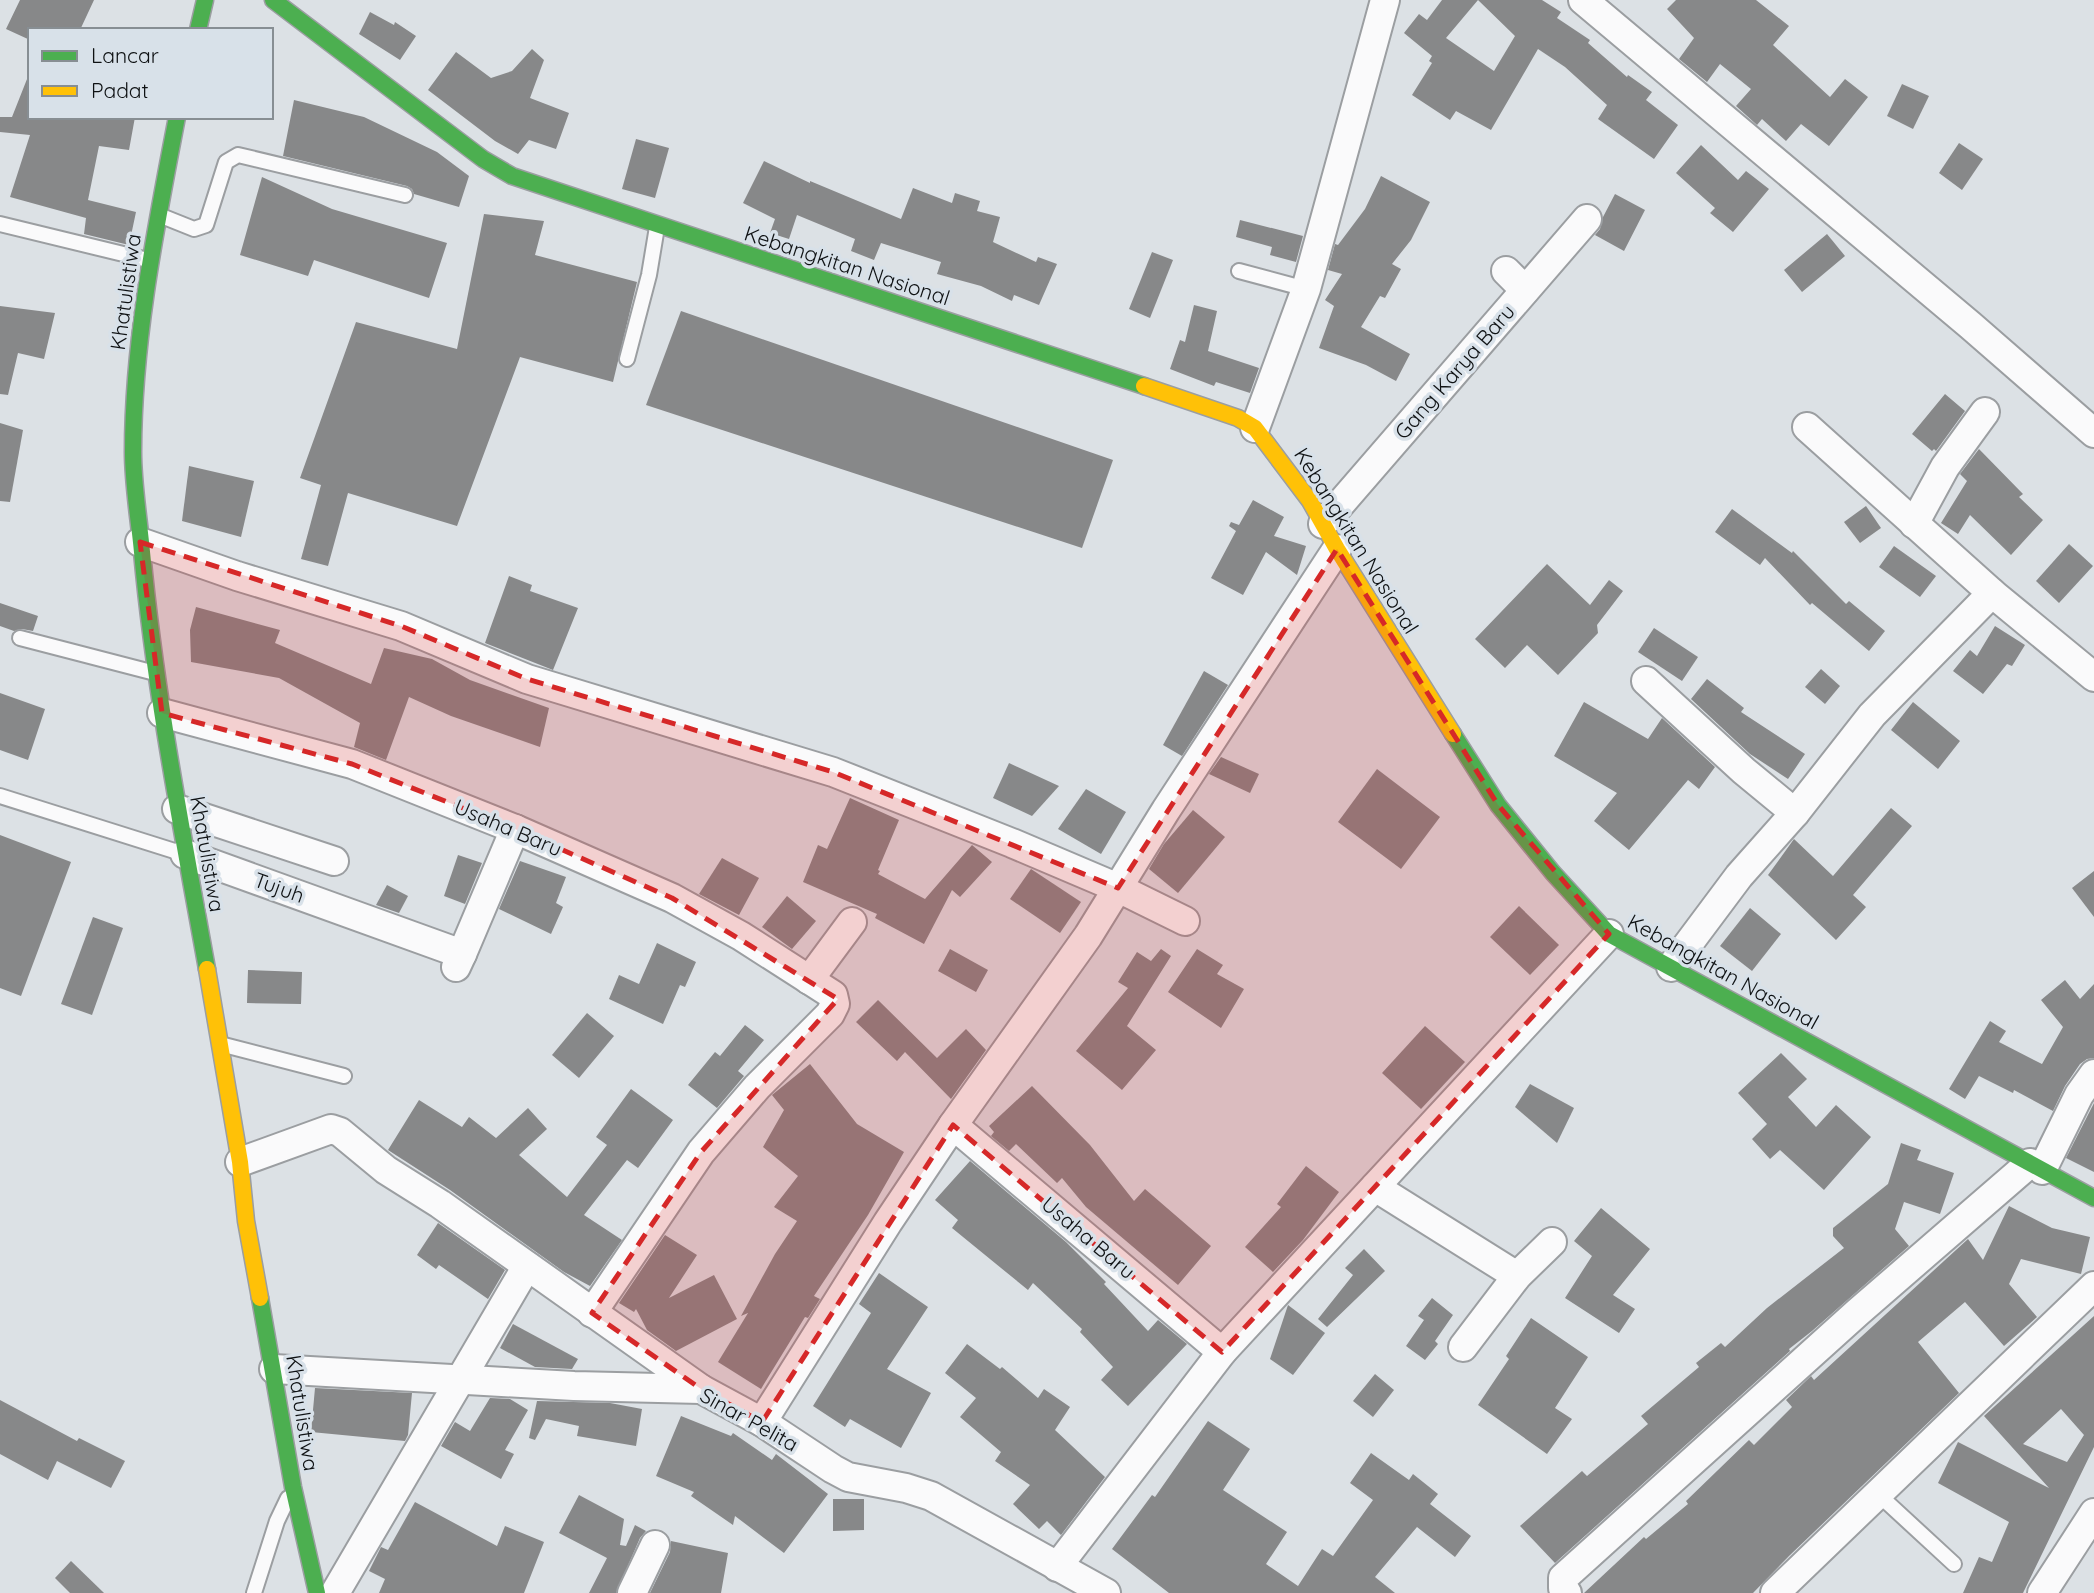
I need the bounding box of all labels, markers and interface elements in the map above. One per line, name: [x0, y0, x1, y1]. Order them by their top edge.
legend: [28, 28, 273, 119]
text: Lancar: [91, 42, 159, 68]
text: Padat: [91, 77, 149, 103]
street label: Kebangkitan Nasional: [741, 220, 953, 311]
street label: Khatulistiwa: [104, 232, 146, 352]
street label: Gang Karya Baru: [1389, 299, 1520, 444]
street label: Kebangkitan Nasional: [1289, 443, 1425, 638]
street label: Usaha Baru: [451, 793, 566, 861]
street label: Khatulistiwa: [185, 794, 231, 914]
street label: Tujuh: [251, 866, 308, 908]
street label: Kebangkitan Nasional: [1623, 908, 1824, 1034]
street label: Usaha Baru: [1036, 1190, 1141, 1284]
street label: Khatulistiwa: [281, 1353, 325, 1473]
street label: Sinar Pelita: [696, 1381, 803, 1457]

